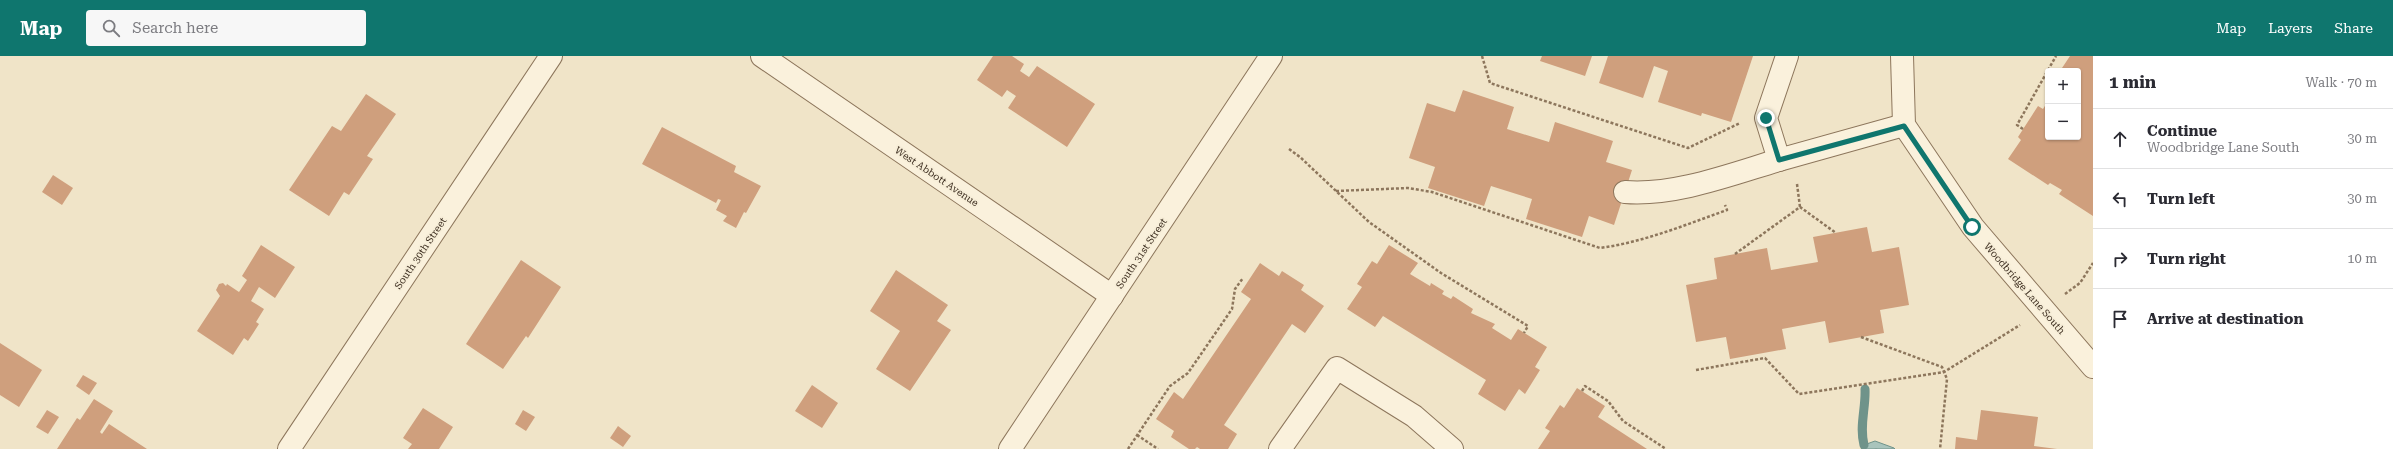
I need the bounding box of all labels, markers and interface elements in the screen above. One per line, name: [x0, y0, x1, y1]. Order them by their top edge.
search box: [86, 10, 366, 46]
text: Map: [20, 17, 62, 40]
icon: search: [100, 17, 122, 39]
text: Search here: [132, 19, 218, 37]
text: Map: [2216, 20, 2246, 36]
text: Layers: [2268, 20, 2312, 36]
text: Share: [2334, 20, 2373, 36]
map controls: [2045, 68, 2081, 140]
button: +: [2045, 68, 2081, 104]
text: 1 min: [2109, 72, 2156, 92]
text: Walk · 70 m: [2305, 75, 2377, 90]
button: −: [2045, 104, 2081, 140]
route end: [1757, 109, 1775, 127]
text: Continue: [2147, 122, 2217, 140]
icon: ahead: [2109, 128, 2131, 150]
text: 30 m: [2347, 131, 2377, 146]
text: Woodbridge Lane South: [2147, 140, 2299, 155]
street label: West Abbott Avenue: [893, 144, 981, 209]
icon: left: [2109, 188, 2131, 210]
text: Turn left: [2147, 190, 2215, 208]
text: 30 m: [2347, 191, 2377, 206]
street label: South 30th Street: [392, 215, 449, 291]
street label: South 31st Street: [1114, 216, 1169, 291]
route start: [1963, 218, 1981, 236]
street label: Woodbridge Lane South: [1982, 241, 2068, 337]
icon: right: [2109, 248, 2131, 270]
text: Turn right: [2147, 250, 2226, 268]
text: 10 m: [2347, 251, 2377, 266]
icon: arrive: [2109, 308, 2131, 330]
text: Arrive at destination: [2147, 310, 2303, 328]

